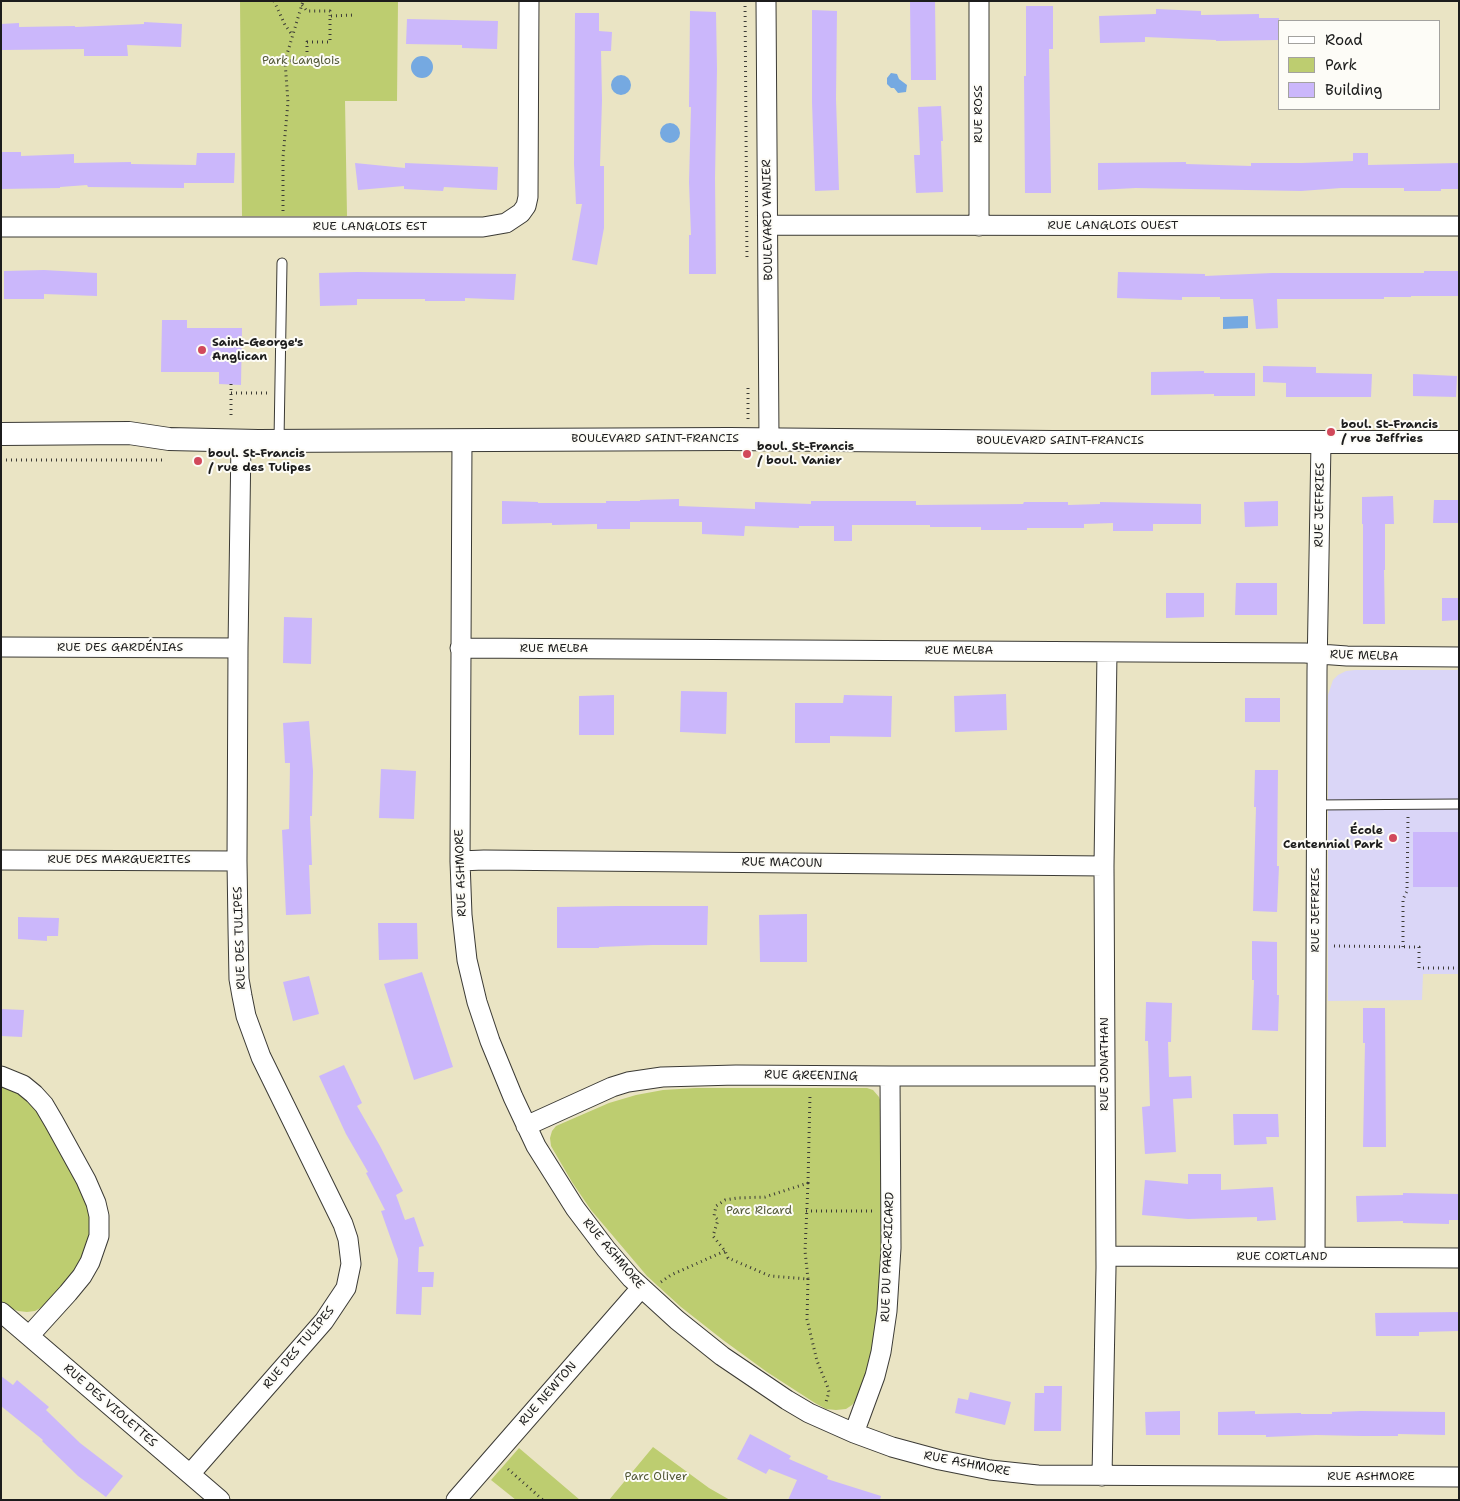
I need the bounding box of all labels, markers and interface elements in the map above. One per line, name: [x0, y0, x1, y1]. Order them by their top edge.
legend: [1278, 20, 1440, 110]
text: Road: [1325, 30, 1363, 50]
park label: Park Langlois: [262, 54, 340, 68]
text: Park: [1325, 55, 1357, 75]
text: Building: [1325, 80, 1382, 100]
street label: RUE ROSS: [972, 85, 986, 143]
street label: BOULEVARD VANIER: [760, 159, 776, 281]
street label: RUE LANGLOIS OUEST: [1048, 219, 1178, 233]
street label: RUE LANGLOIS EST: [313, 220, 427, 234]
place label: Saint-George's Anglican: [212, 336, 303, 364]
marker: Saint-George's Anglican: [196, 344, 208, 356]
place label: boul. St-Francis / rue Jeffries: [1341, 418, 1438, 446]
marker: boul. St-Francis / rue Jeffries: [1325, 426, 1337, 438]
street label: BOULEVARD SAINT-FRANCIS: [571, 432, 739, 446]
street label: BOULEVARD SAINT-FRANCIS: [976, 434, 1144, 448]
place label: boul. St-Francis / boul. Vanier: [757, 440, 854, 468]
place label: boul. St-Francis / rue des Tulipes: [208, 447, 311, 475]
marker: boul. St-Francis / boul. Vanier: [741, 448, 753, 460]
marker: boul. St-Francis / rue des Tulipes: [192, 455, 204, 467]
street label: RUE JEFFRIES: [1312, 462, 1328, 548]
street label: RUE DES GARDÉNIAS: [57, 641, 183, 655]
street label: RUE MELBA: [520, 642, 588, 656]
street label: RUE MELBA: [925, 644, 993, 658]
street label: RUE MELBA: [1330, 648, 1398, 664]
place label: École Centennial Park: [1283, 824, 1383, 852]
street label: RUE ASHMORE: [452, 829, 470, 917]
marker: École Centennial Park: [1387, 832, 1399, 844]
street label: RUE DES MARGUERITES: [47, 853, 191, 867]
street label: RUE MACOUN: [741, 855, 823, 871]
street label: RUE JEFFRIES: [1309, 867, 1323, 953]
street label: RUE DES TULIPES: [231, 886, 249, 990]
street label: RUE JONATHAN: [1098, 1017, 1112, 1111]
street label: RUE GREENING: [764, 1068, 858, 1084]
street label: RUE DU PARC-RICARD: [879, 1192, 897, 1322]
park label: Parc Ricard: [726, 1204, 792, 1218]
street label: RUE ASHMORE: [579, 1216, 647, 1292]
street label: RUE CORTLAND: [1237, 1250, 1327, 1264]
street label: RUE DES TULIPES: [260, 1304, 338, 1392]
street label: RUE NEWTON: [516, 1359, 580, 1429]
street label: RUE DES VIOLETTES: [60, 1362, 160, 1450]
street label: RUE ASHMORE: [923, 1449, 1011, 1479]
park label: Parc Oliver: [625, 1470, 687, 1484]
street label: RUE ASHMORE: [1327, 1470, 1415, 1484]

